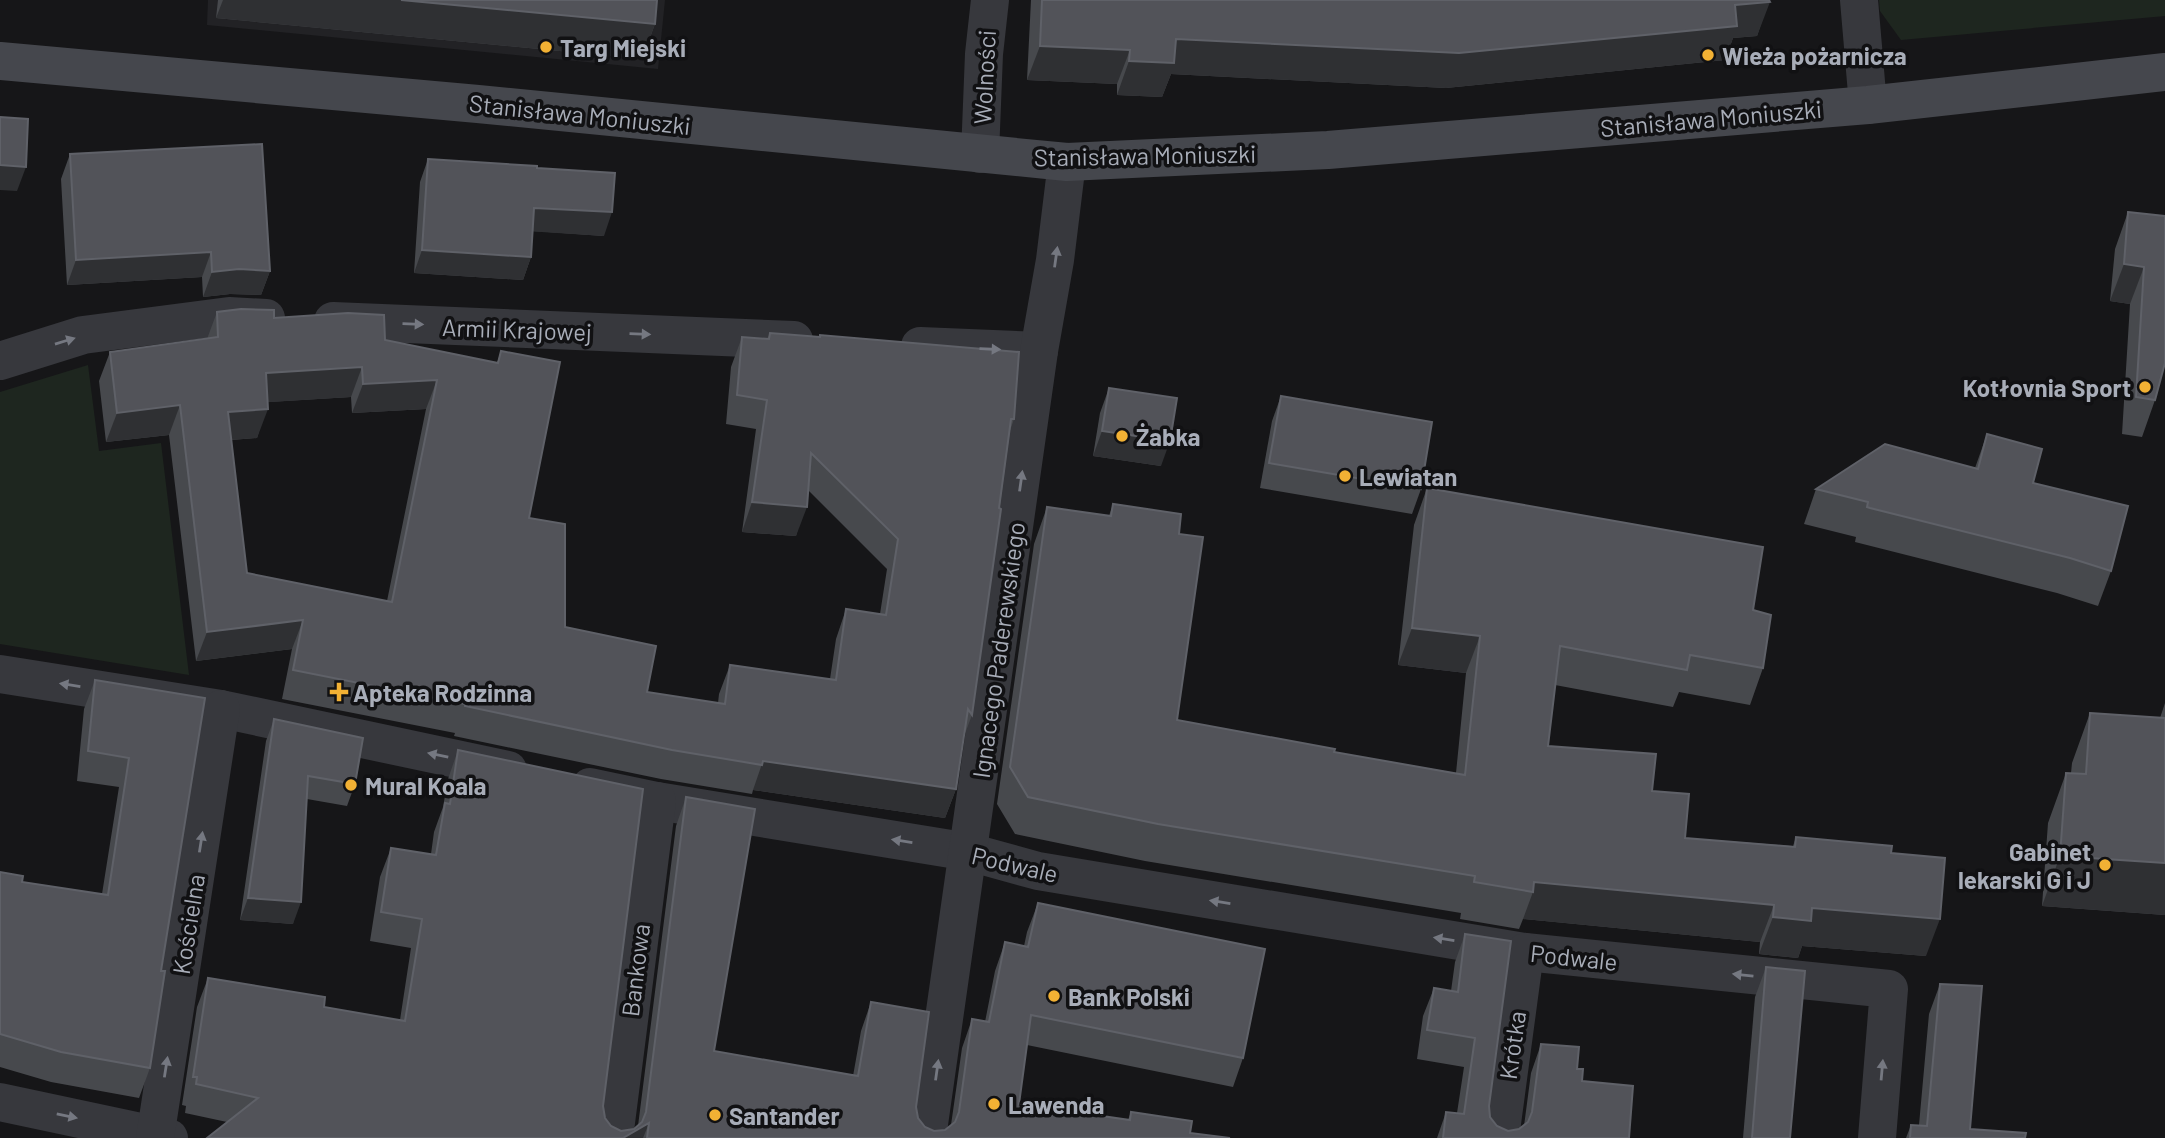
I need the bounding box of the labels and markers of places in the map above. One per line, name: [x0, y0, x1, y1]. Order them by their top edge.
place label: Targ Miejski: [560, 33, 686, 62]
marker: Targ Miejski: [538, 39, 554, 55]
place label: Wieża pożarnicza: [1722, 41, 1907, 70]
marker: Wieża pożarnicza: [1700, 47, 1716, 63]
place label: Kotłovnia Sport: [1963, 373, 2131, 402]
marker: Kotłovnia Sport: [2137, 379, 2153, 395]
place label: Żabka: [1136, 422, 1201, 451]
marker: Żabka: [1114, 428, 1130, 444]
place label: Lewiatan: [1359, 462, 1457, 491]
marker: Lewiatan: [1337, 468, 1353, 484]
place label: Apteka Rodzinna: [353, 678, 532, 707]
marker: Apteka Rodzinna: [331, 684, 347, 700]
place label: Mural Koala: [365, 771, 486, 800]
marker: Mural Koala: [343, 777, 359, 793]
place label: Gabinet lekarski G i J: [1958, 837, 2091, 894]
marker: Gabinet lekarski G i J: [2097, 857, 2113, 873]
place label: Bank Polski: [1068, 982, 1190, 1011]
marker: Bank Polski: [1046, 988, 1062, 1004]
place label: Lawenda: [1008, 1090, 1104, 1119]
marker: Lawenda: [986, 1096, 1002, 1112]
place label: Santander: [729, 1101, 840, 1130]
marker: Santander: [707, 1107, 723, 1123]

